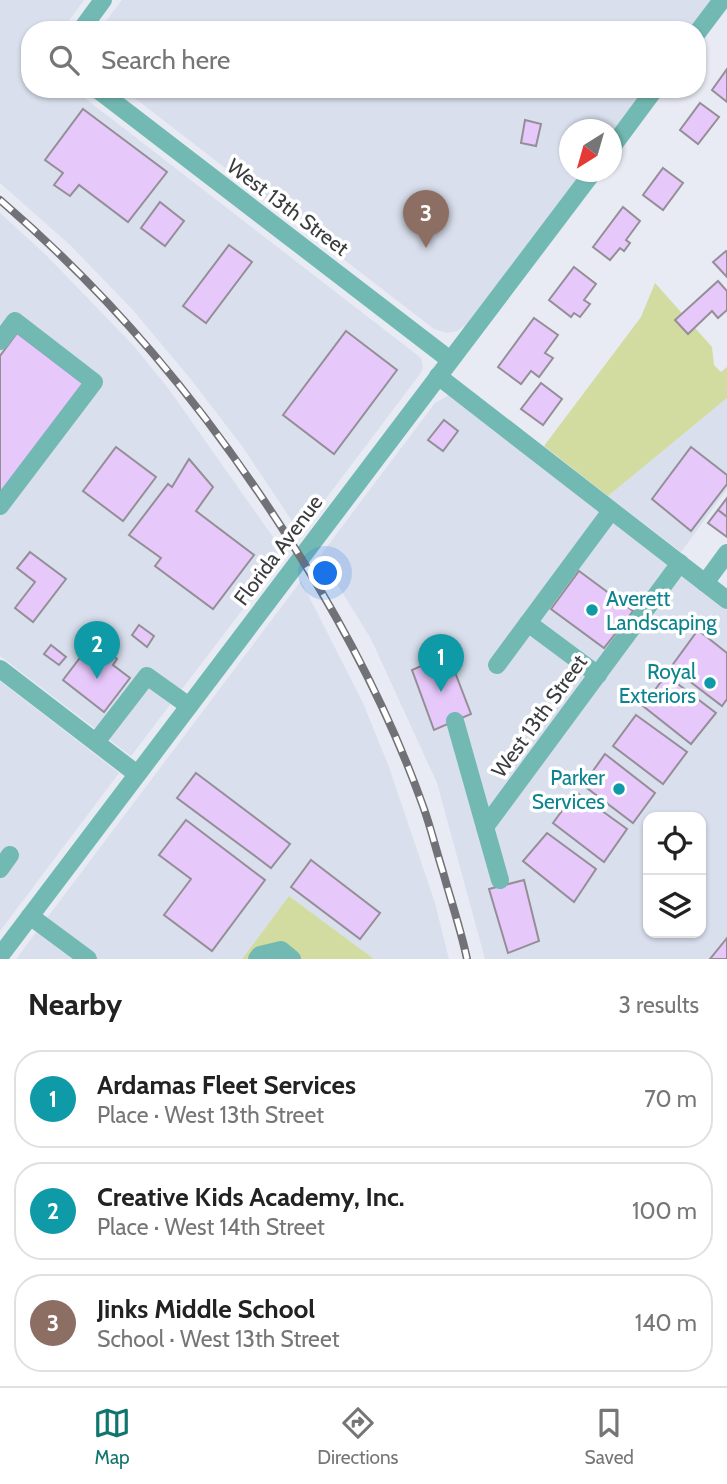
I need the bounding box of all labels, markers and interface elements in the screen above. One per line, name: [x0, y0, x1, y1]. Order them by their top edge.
search box: [21, 21, 706, 98]
icon: search: [45, 41, 83, 79]
text: Search here: [101, 44, 230, 76]
north arrow: [559, 119, 622, 182]
street label: West 13th Street: [222, 153, 354, 261]
pin: 3: [403, 190, 449, 248]
street label: Florida Avenue: [228, 490, 328, 610]
your location: [308, 556, 342, 590]
place label: Averett Landscaping: [606, 586, 717, 635]
marker: Averett Landscaping: [584, 602, 600, 618]
pin: 2: [74, 621, 120, 679]
pin: 1: [418, 634, 464, 692]
street label: West 13th Street: [486, 650, 592, 782]
place label: Royal Exteriors: [619, 659, 696, 708]
marker: Royal Exteriors: [702, 675, 718, 691]
place label: Parker Services: [532, 765, 605, 814]
marker: Parker Services: [611, 781, 627, 797]
map controls: [643, 812, 706, 938]
button: locate: [643, 812, 706, 875]
button: layers: [643, 875, 706, 938]
text: Nearby: [28, 986, 122, 1023]
text: 3 results: [618, 991, 699, 1019]
text: Ardamas Fleet Services: [97, 1069, 356, 1101]
text: 1: [49, 1085, 57, 1113]
text: 70 m: [644, 1085, 697, 1113]
text: Place · West 13th Street: [97, 1101, 324, 1129]
text: Creative Kids Academy, Inc.: [97, 1181, 405, 1213]
text: 2: [47, 1197, 59, 1225]
text: 100 m: [632, 1197, 697, 1225]
text: Place · West 14th Street: [97, 1213, 325, 1241]
text: Jinks Middle School: [97, 1293, 315, 1325]
text: 3: [47, 1309, 59, 1337]
text: 140 m: [635, 1309, 697, 1337]
text: School · West 13th Street: [97, 1325, 339, 1353]
tab: Map: [93, 1404, 131, 1469]
tab: Directions: [317, 1404, 398, 1469]
tab: Saved: [585, 1404, 634, 1469]

